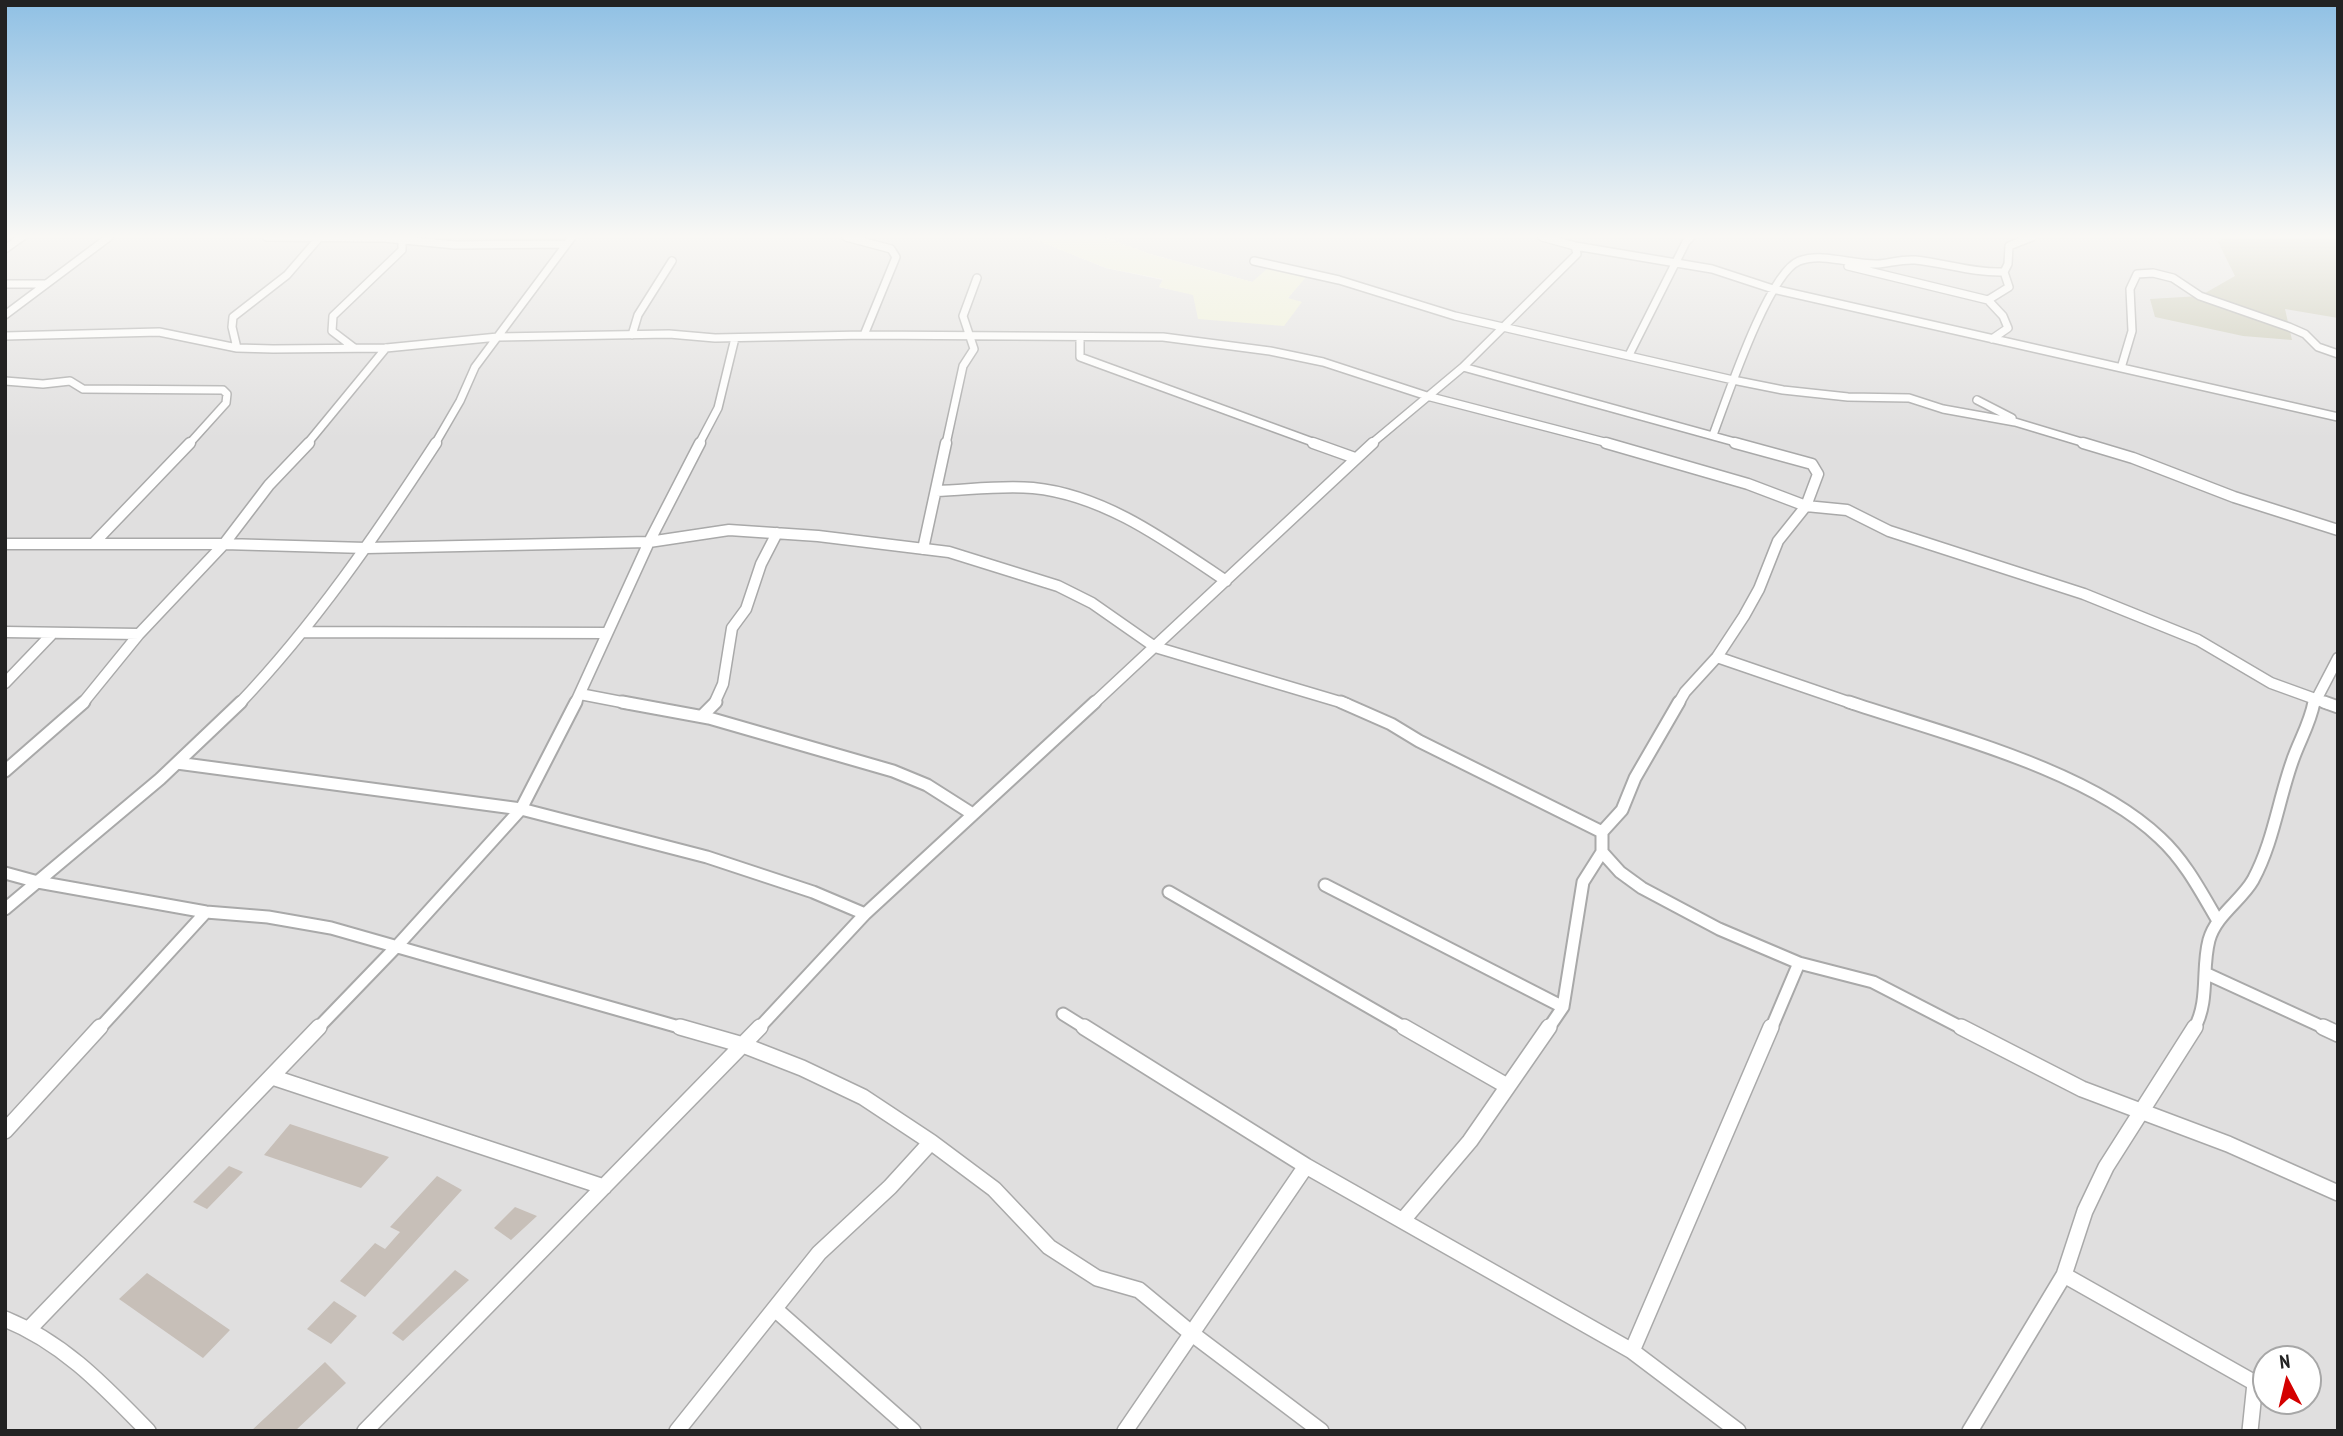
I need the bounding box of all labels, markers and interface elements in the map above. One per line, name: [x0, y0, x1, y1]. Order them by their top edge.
north arrow: [2252, 1345, 2322, 1415]
text: N: [2278, 1349, 2291, 1374]

